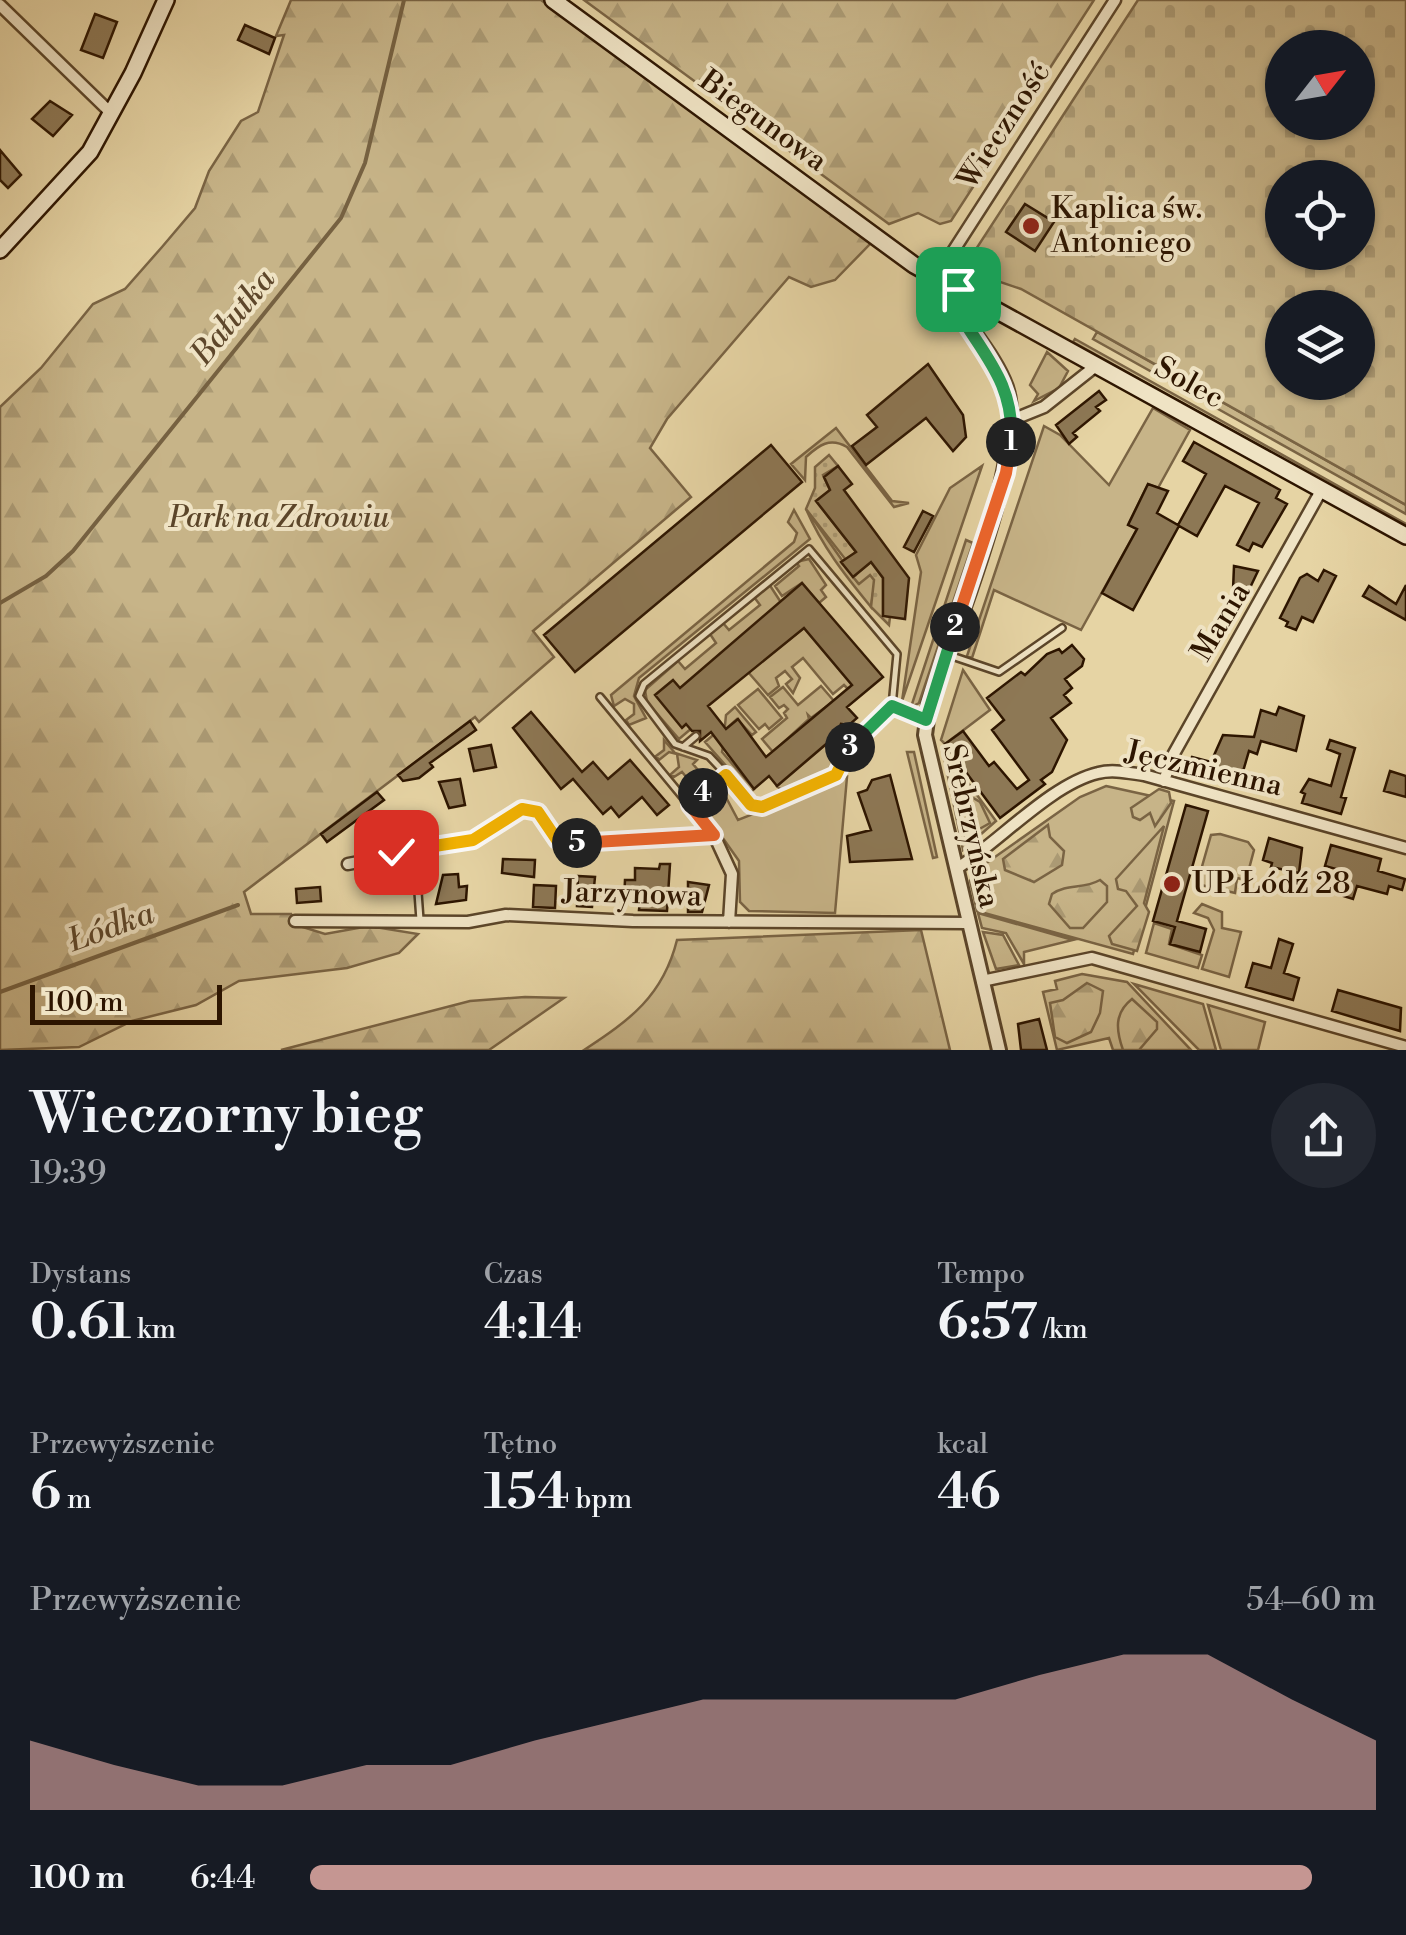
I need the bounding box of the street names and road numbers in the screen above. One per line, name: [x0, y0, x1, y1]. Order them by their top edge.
street label: Wieczność: [948, 55, 1059, 197]
street label: Biegunowa: [691, 61, 835, 181]
street label: Solec: [1148, 349, 1230, 417]
street label: Mania: [1183, 575, 1260, 668]
street label: Jęczmienna: [1121, 732, 1287, 806]
street label: Srebrzyńska: [934, 740, 1008, 912]
street label: Jarzynowa: [560, 873, 703, 915]

